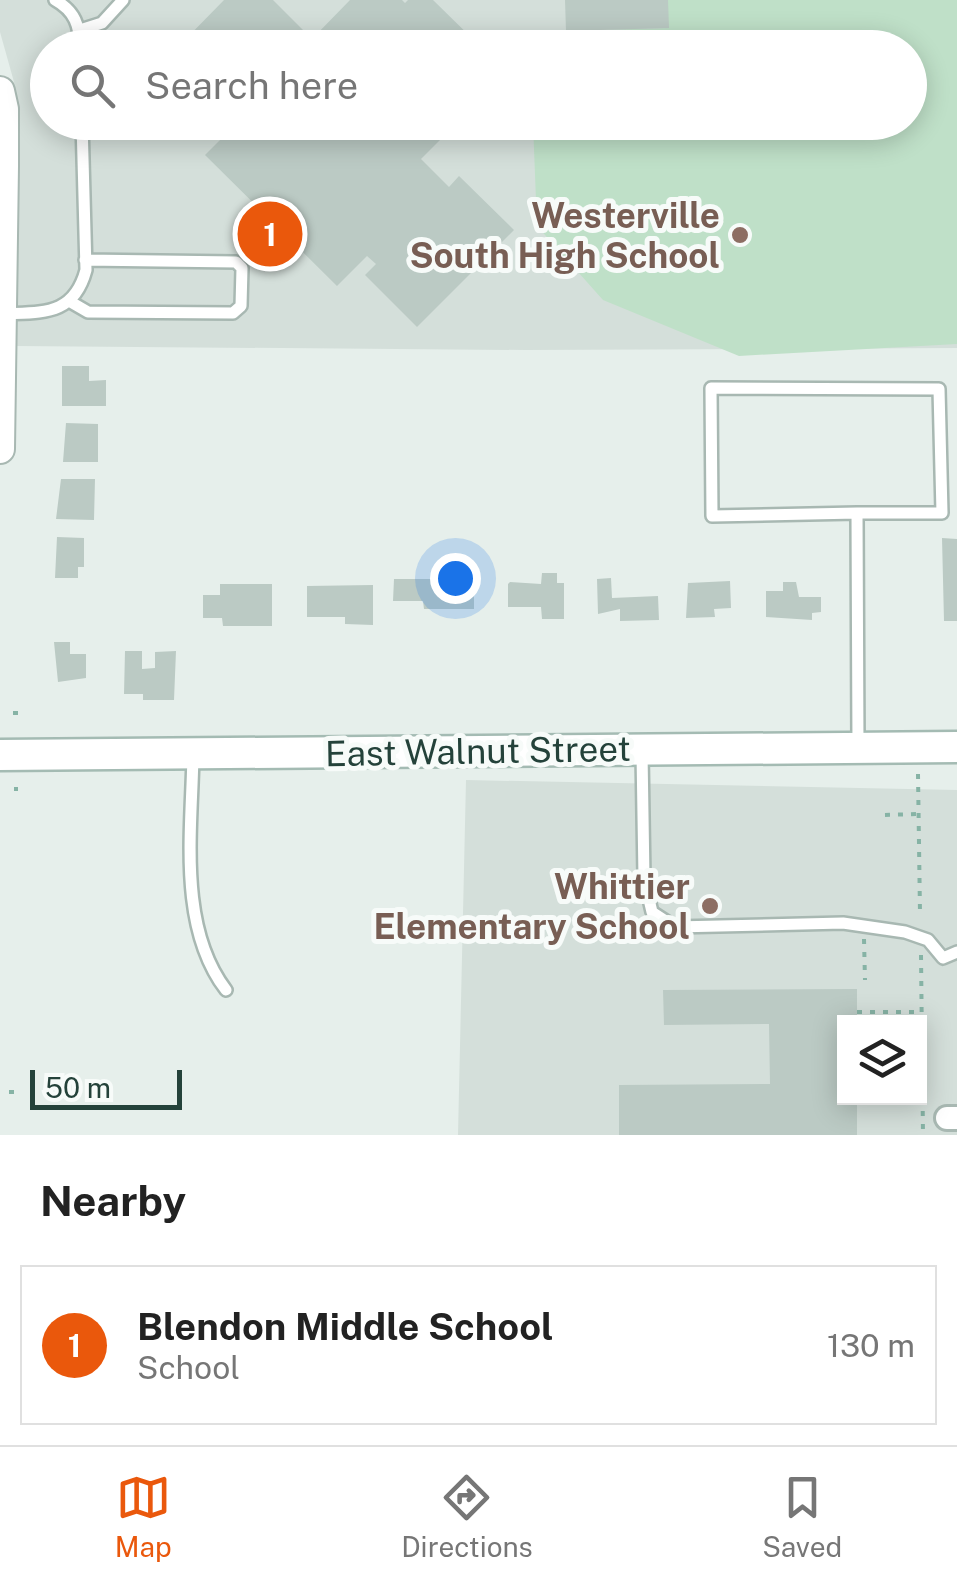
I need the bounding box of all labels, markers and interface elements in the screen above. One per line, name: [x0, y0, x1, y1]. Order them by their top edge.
search box: [30, 30, 927, 140]
icon: search: [65, 58, 120, 113]
text: Search here: [145, 63, 358, 108]
place label: Westerville South High School: [410, 195, 720, 276]
pin: 1: [238, 196, 302, 272]
marker: Westerville South High School: [729, 224, 751, 246]
your location: [430, 553, 481, 604]
street label: East Walnut Street: [325, 728, 631, 774]
place label: Whittier Elementary School: [374, 866, 690, 947]
marker: Whittier Elementary School: [699, 895, 721, 917]
map controls: [837, 1015, 927, 1105]
button: layers: [837, 1015, 927, 1105]
scale bar: [30, 1065, 182, 1110]
text: 50 m: [45, 1071, 111, 1104]
text: Nearby: [40, 1176, 186, 1225]
text: Blendon Middle School: [137, 1304, 554, 1349]
text: 1: [68, 1327, 81, 1364]
text: 130 m: [827, 1327, 915, 1364]
text: School: [137, 1349, 240, 1386]
tab: Map: [115, 1470, 172, 1563]
tab: Directions: [401, 1470, 533, 1563]
tab: Saved: [762, 1470, 842, 1563]

